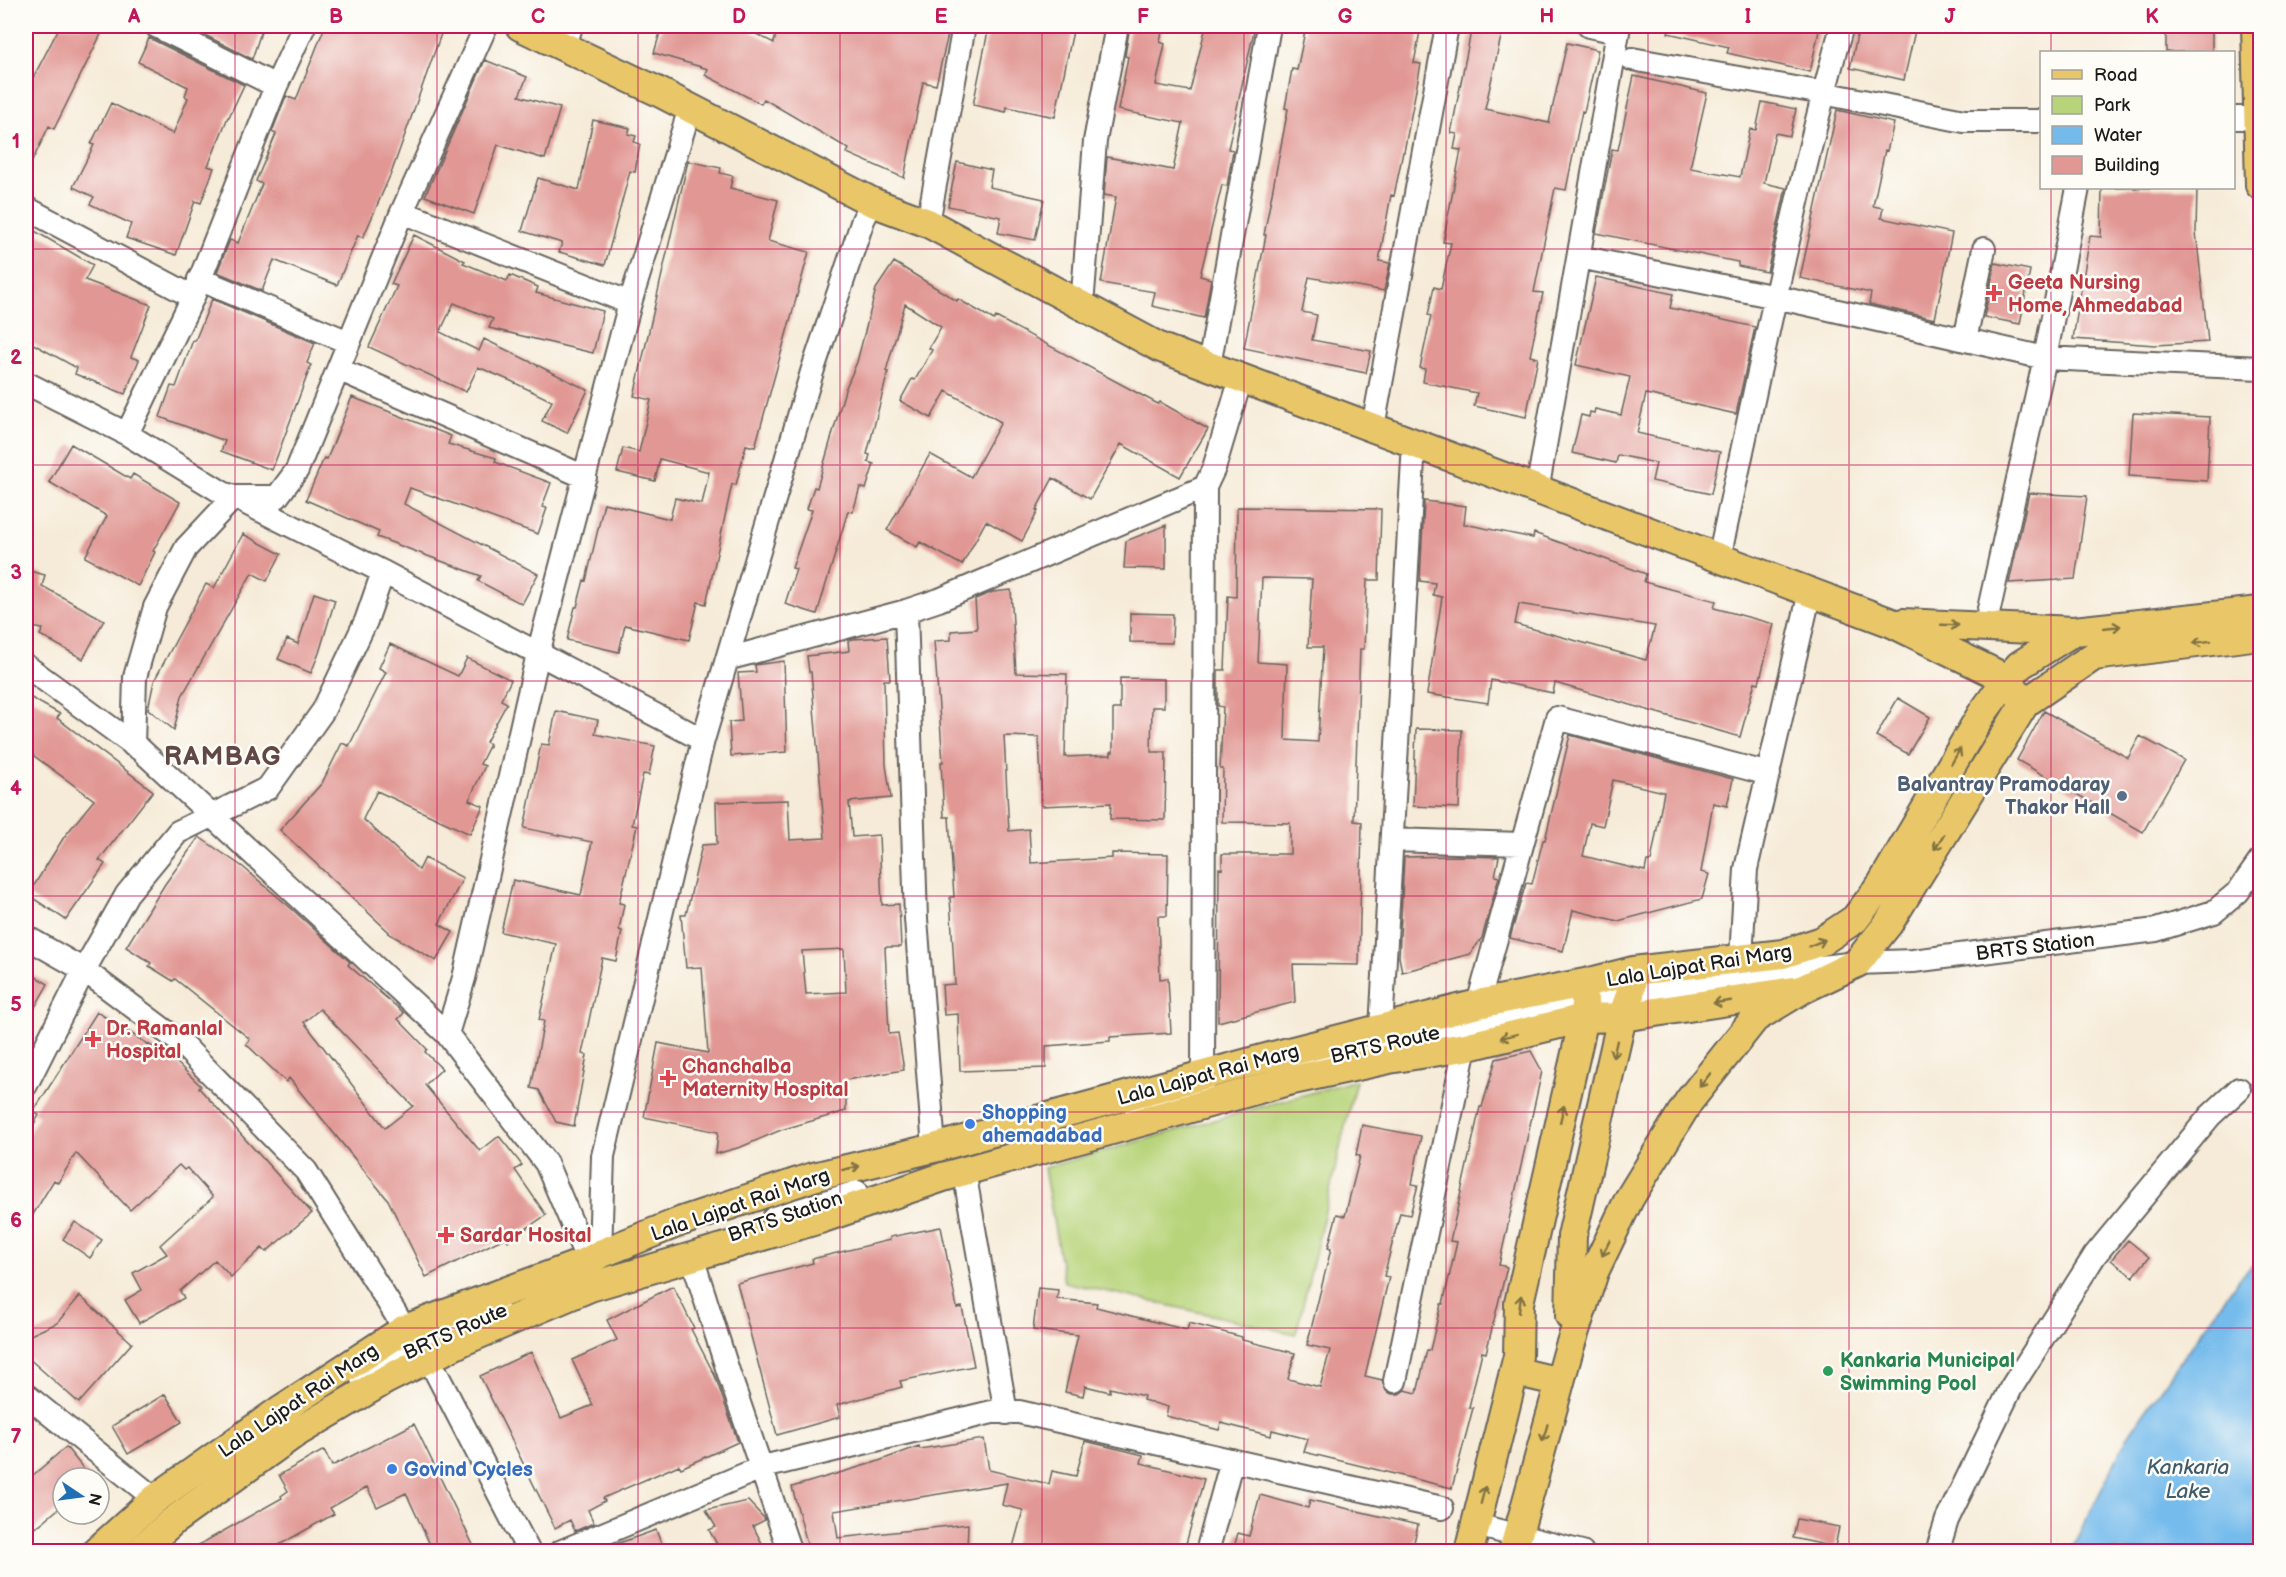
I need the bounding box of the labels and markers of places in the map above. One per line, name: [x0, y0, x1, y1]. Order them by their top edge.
place label: Geeta Nursing Home, Ahmedabad: [2008, 271, 2182, 318]
marker: Geeta Nursing Home, Ahmedabad: [1985, 284, 2003, 302]
place label: Balvantray Pramodaray Thakor Hall: [1897, 773, 2111, 820]
marker: Balvantray Pramodaray Thakor Hall: [2115, 789, 2129, 803]
place label: Dr. Ramanlal Hospital: [106, 1017, 223, 1064]
marker: Dr. Ramanlal Hospital: [84, 1030, 102, 1048]
place label: Chanchalba Maternity Hospital: [682, 1055, 849, 1102]
marker: Chanchalba Maternity Hospital: [659, 1069, 677, 1087]
place label: Shopping ahemadabad: [982, 1101, 1103, 1148]
marker: Shopping ahemadabad: [963, 1117, 977, 1131]
place label: Sardar Hosital: [460, 1224, 591, 1248]
marker: Sardar Hosital: [437, 1226, 455, 1244]
place label: Kankaria Municipal Swimming Pool: [1840, 1349, 2015, 1396]
marker: Kankaria Municipal Swimming Pool: [1821, 1364, 1835, 1378]
place label: Govind Cycles: [404, 1458, 533, 1482]
marker: Govind Cycles: [385, 1462, 399, 1476]

